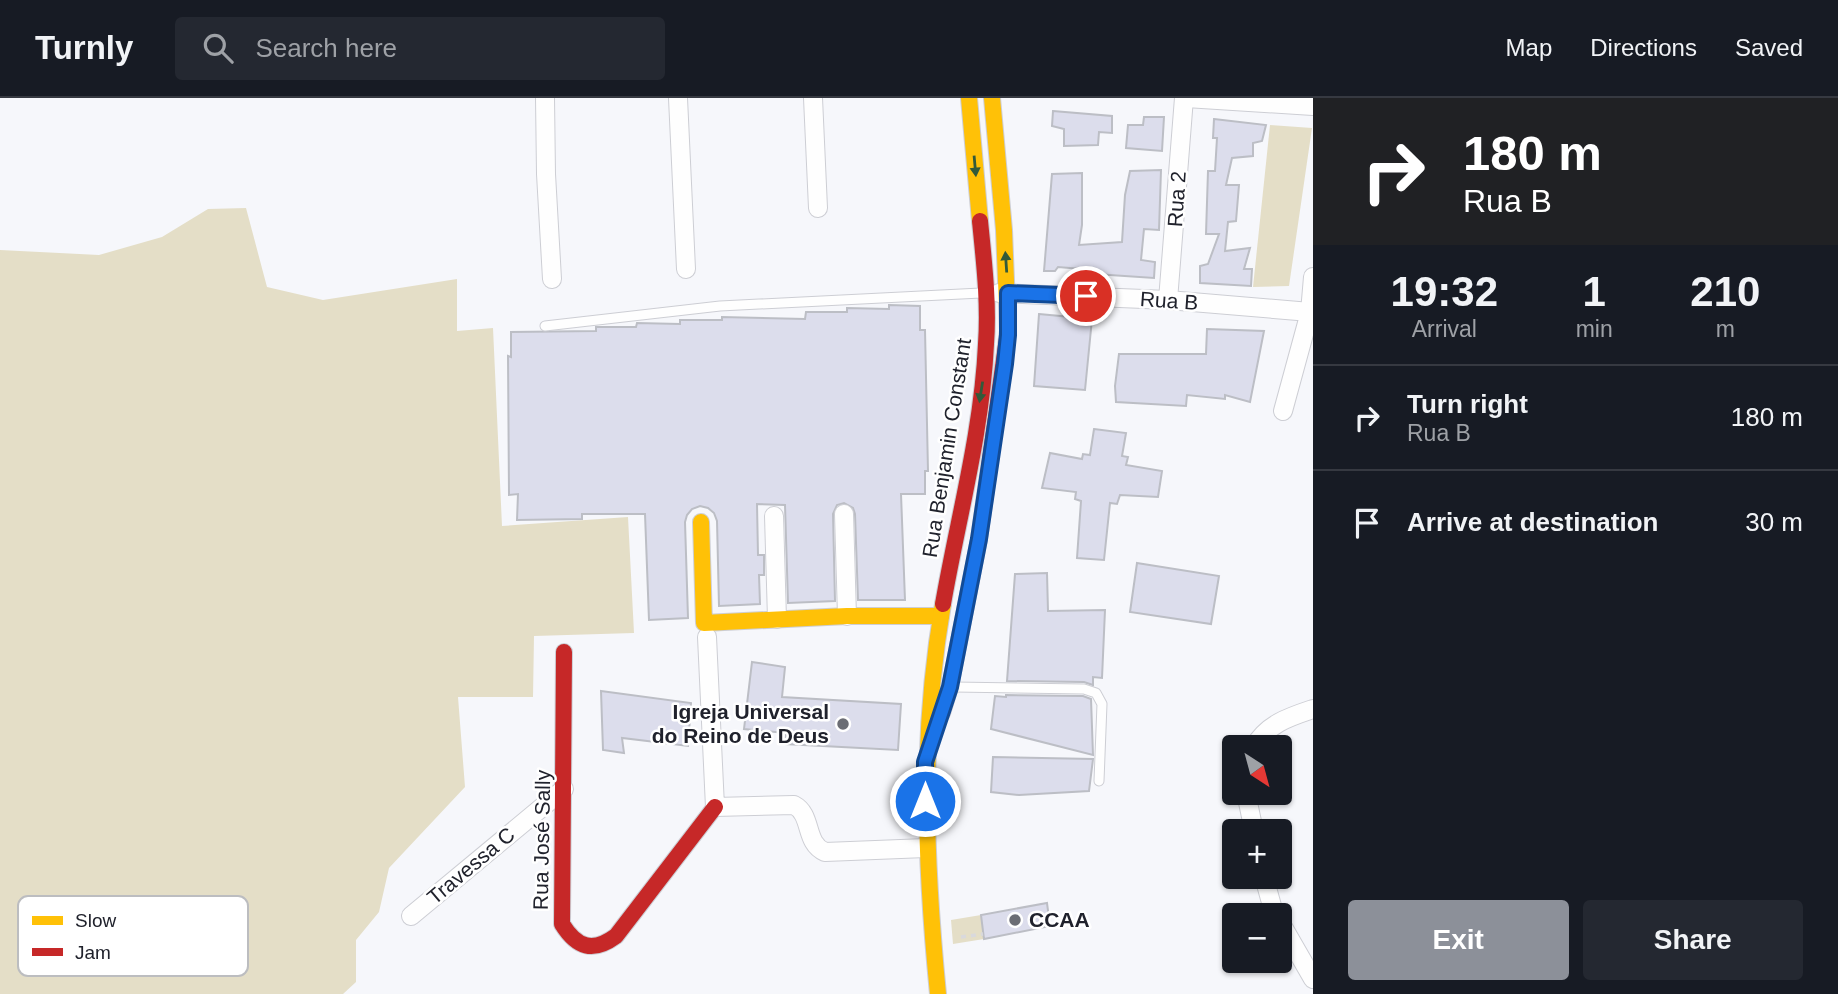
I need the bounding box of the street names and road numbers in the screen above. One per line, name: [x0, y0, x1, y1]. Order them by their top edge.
street label: Rua 2: [1163, 170, 1190, 228]
street label: Rua B: [1139, 287, 1199, 314]
street label: Rua Benjamin Constant: [918, 336, 975, 559]
street label: Rua José Sally: [529, 769, 554, 910]
street label: Travessa C: [422, 823, 519, 909]

